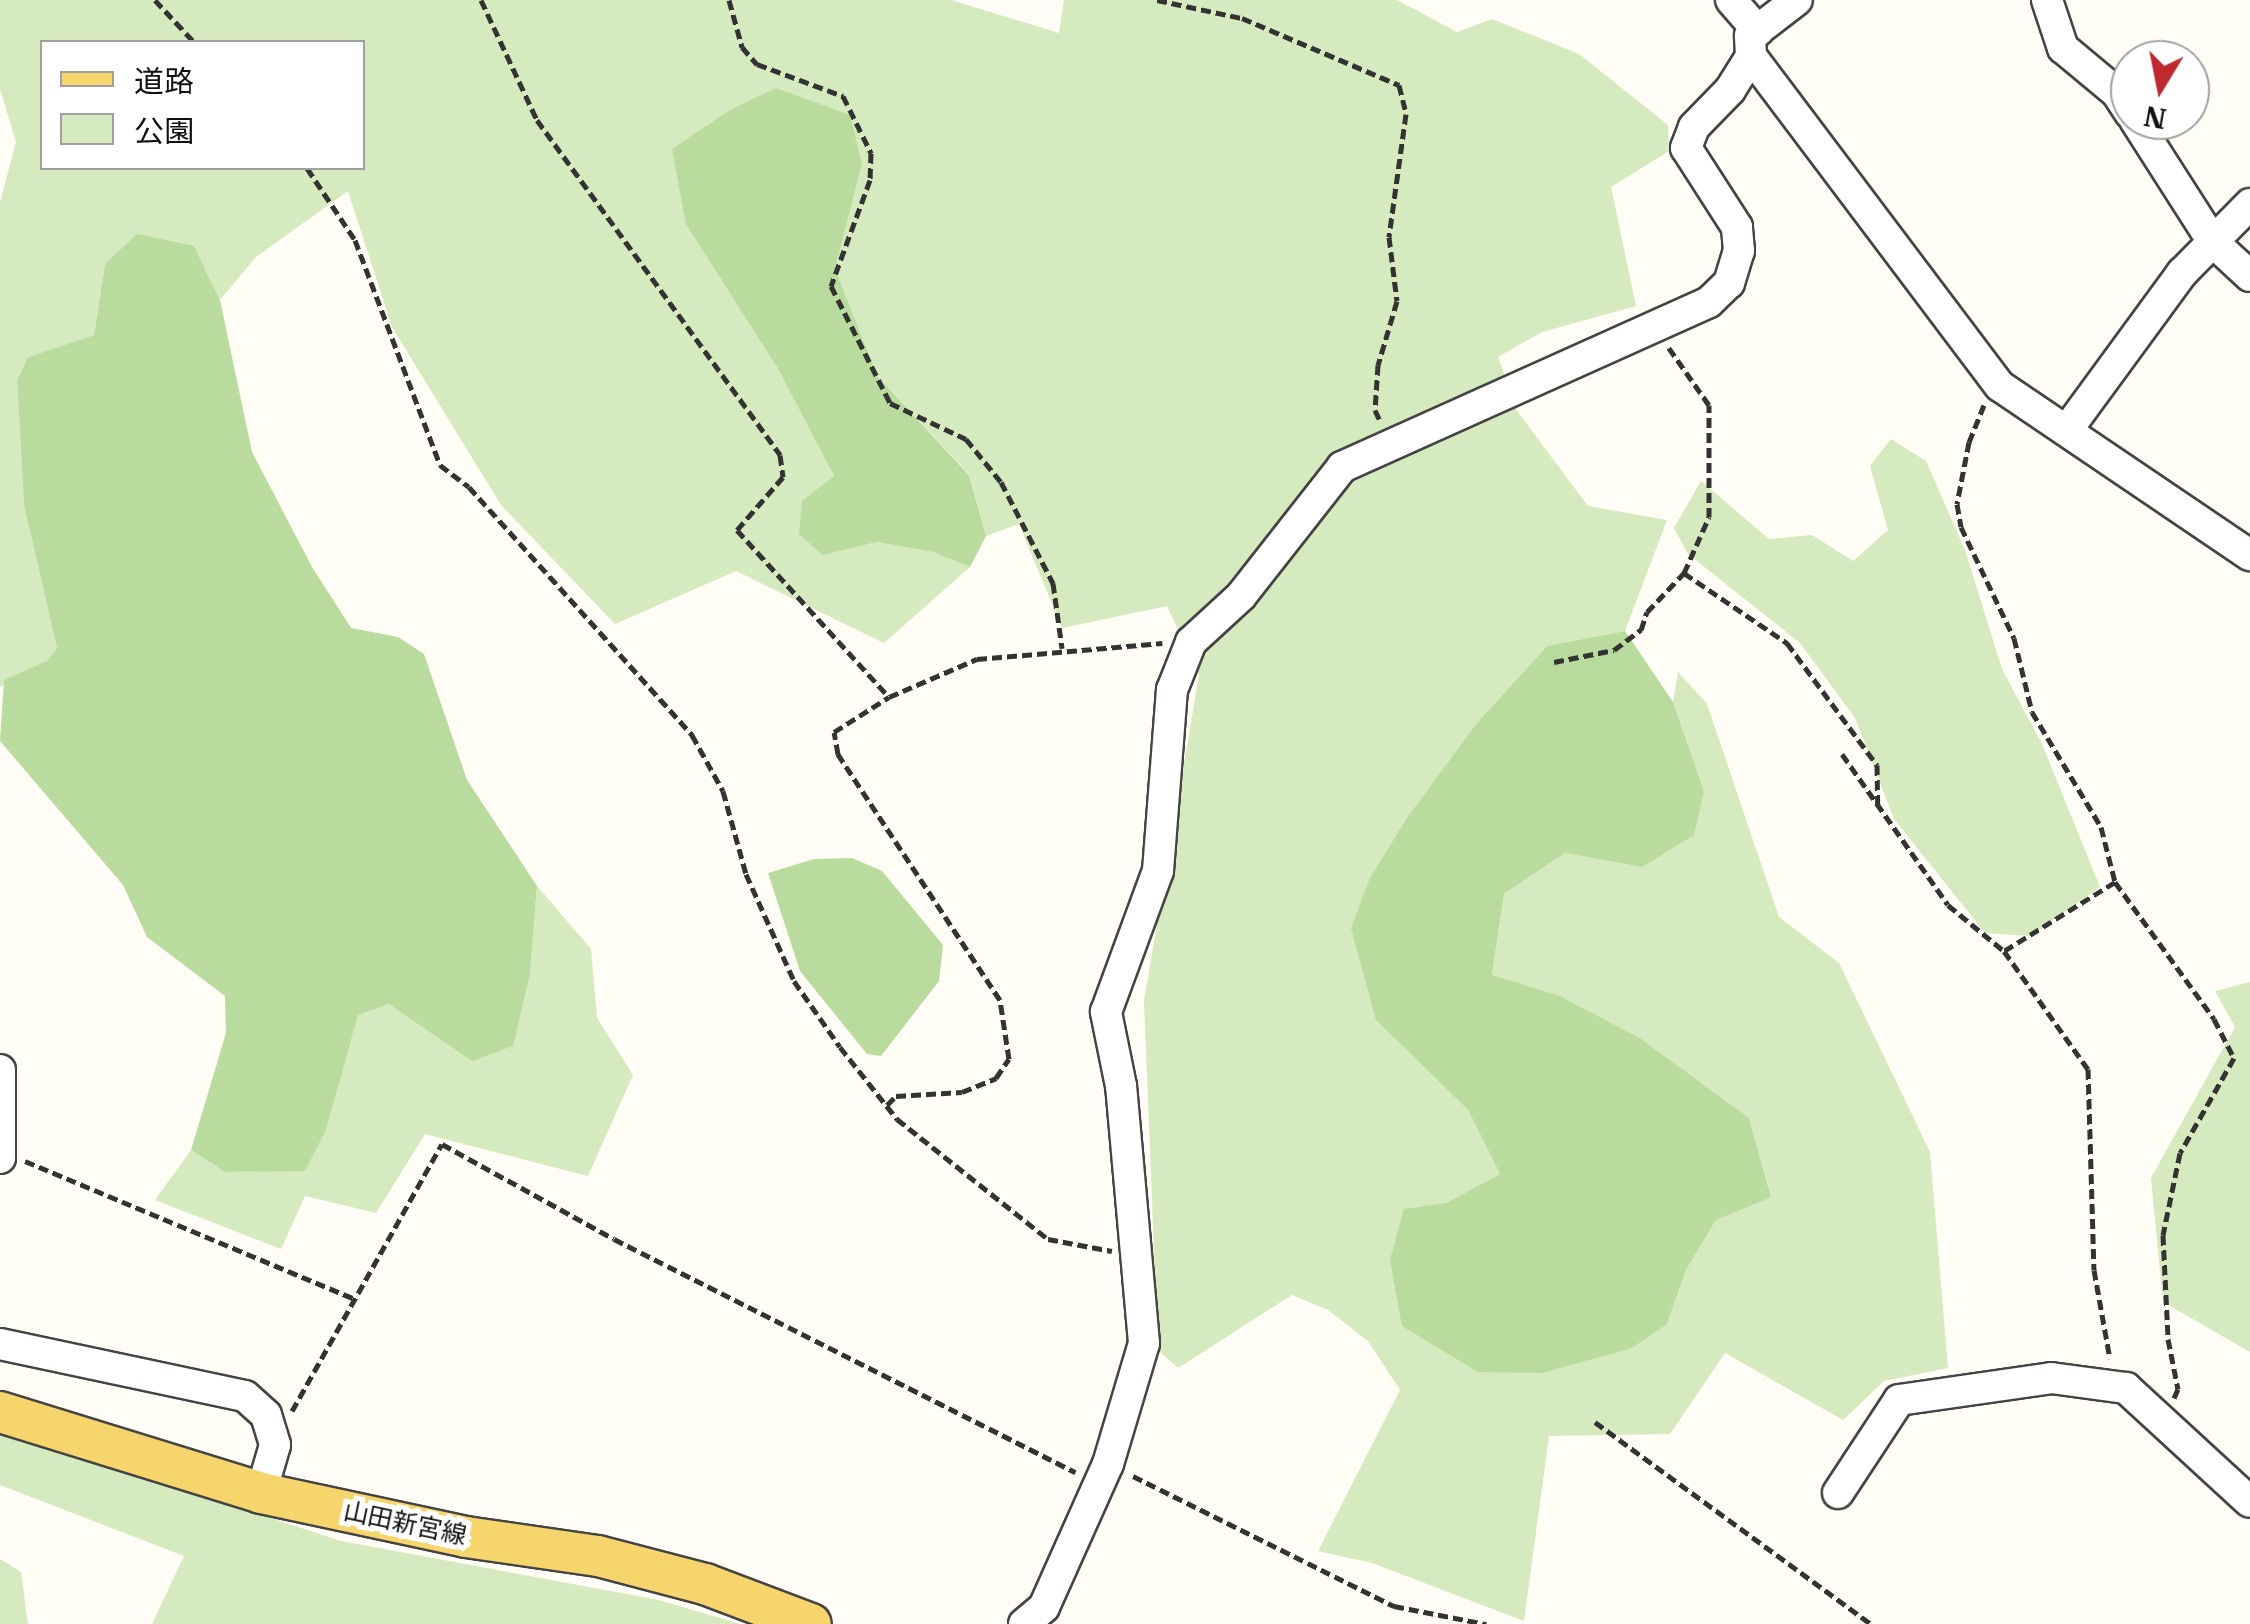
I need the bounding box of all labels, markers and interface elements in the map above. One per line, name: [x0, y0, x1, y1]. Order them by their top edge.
legend: [40, 40, 365, 170]
north arrow: [2110, 40, 2210, 140]
text: 道路: [134, 61, 194, 100]
text: N: [2141, 98, 2169, 138]
text: 公園: [134, 111, 194, 150]
street label: 山田新宮線: [341, 1495, 469, 1551]

